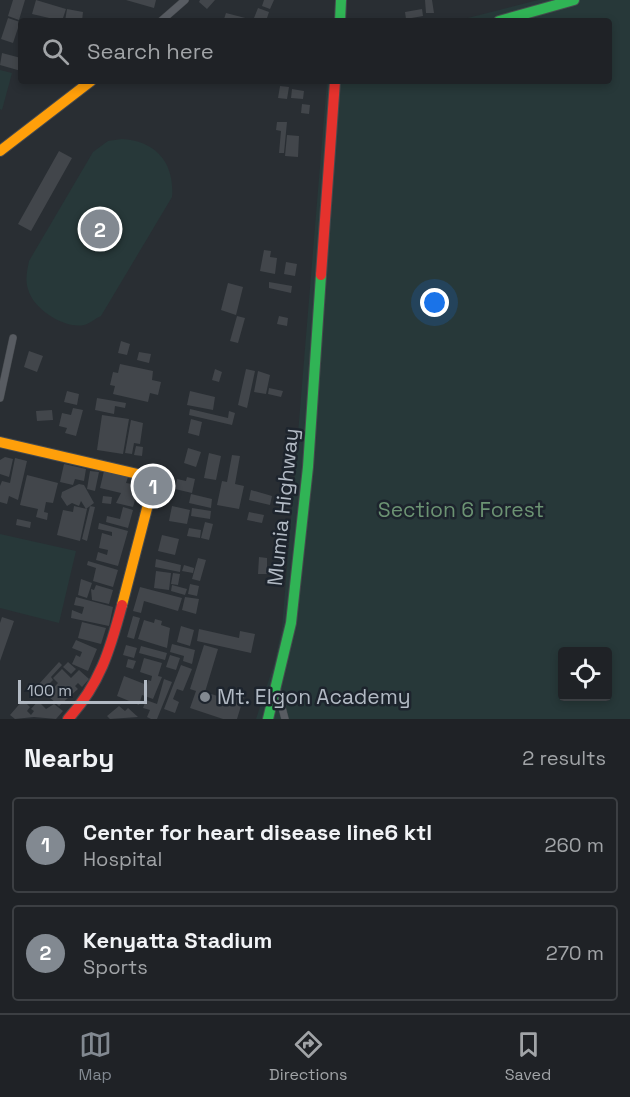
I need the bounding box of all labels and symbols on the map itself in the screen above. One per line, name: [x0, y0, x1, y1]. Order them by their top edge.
pin: 2: [80, 206, 120, 252]
your location: [420, 288, 449, 317]
street label: Mumia Highway: [261, 427, 304, 587]
pin: 1: [134, 464, 172, 508]
park label: Section 6 Forest: [378, 496, 544, 523]
scale bar: [18, 677, 147, 704]
place label: Mt. Elgon Academy: [217, 683, 411, 710]
marker: Mt. Elgon Academy: [198, 690, 212, 704]

